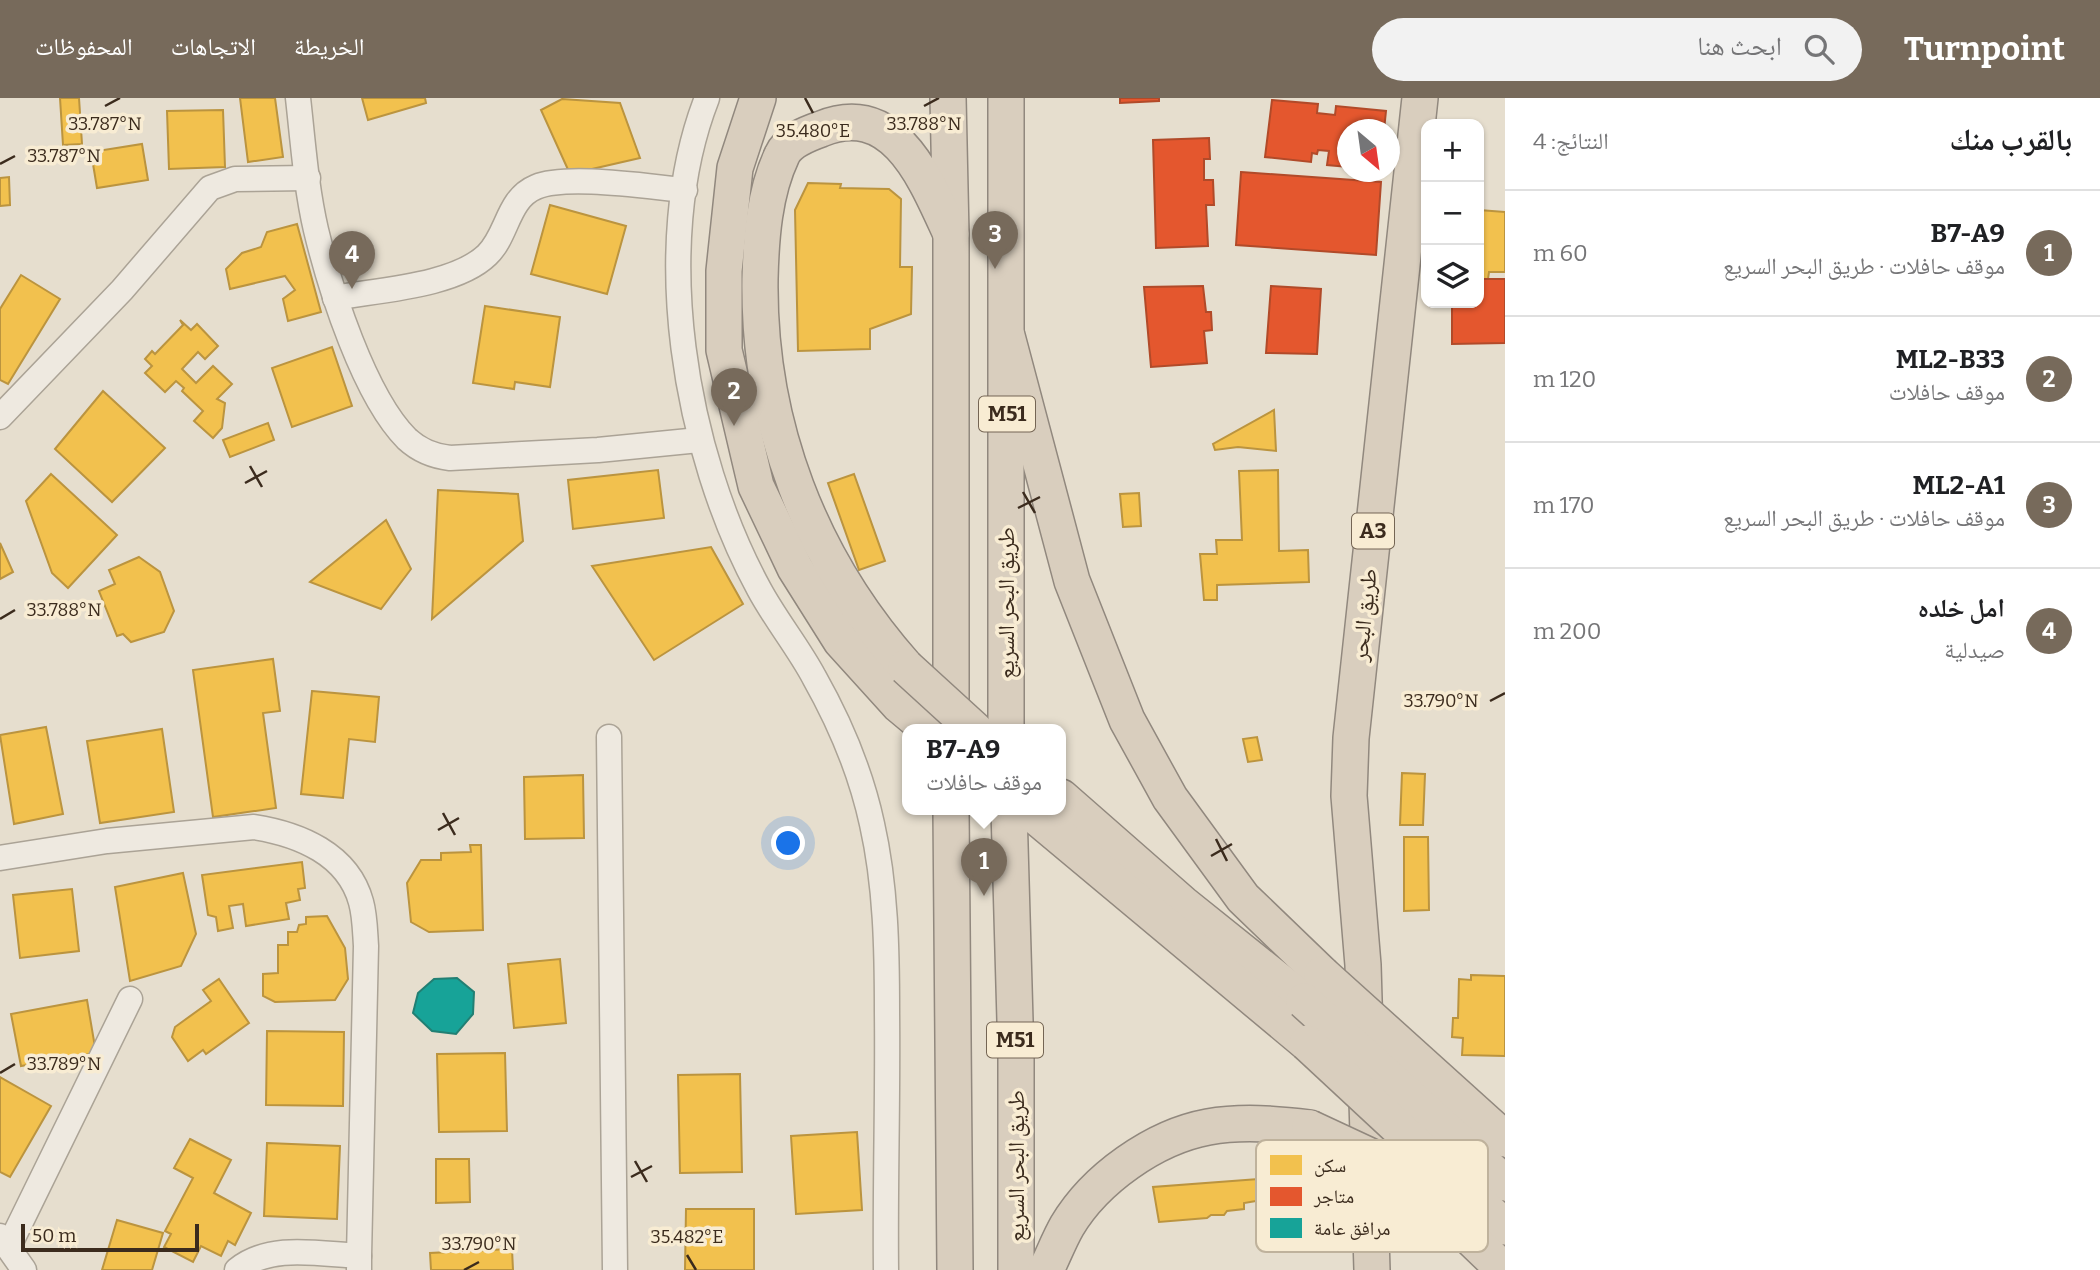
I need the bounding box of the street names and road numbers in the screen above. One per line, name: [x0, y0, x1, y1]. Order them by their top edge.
road number: M51: [979, 396, 1035, 432]
road number: A3: [1352, 514, 1394, 548]
street label: طريق البحر السريع: [992, 527, 1021, 679]
street label: طريق البحر: [1345, 567, 1383, 664]
road number: M51: [987, 1023, 1043, 1058]
street label: طريق البحر السريع: [1002, 1090, 1031, 1242]

